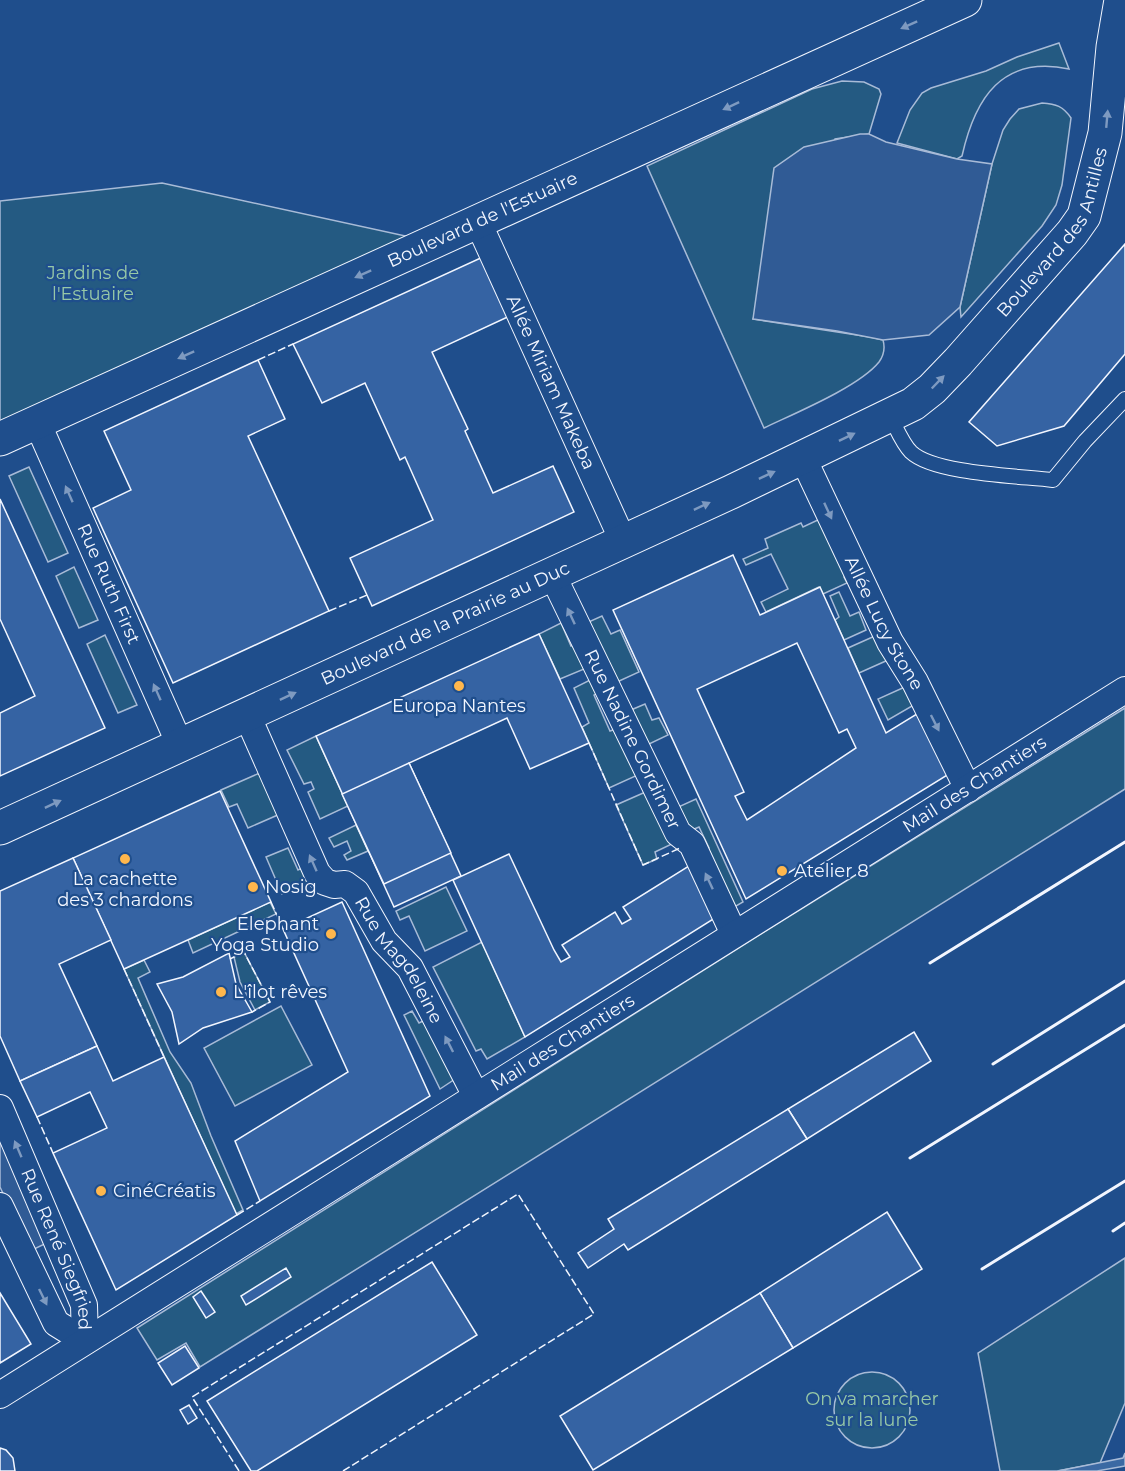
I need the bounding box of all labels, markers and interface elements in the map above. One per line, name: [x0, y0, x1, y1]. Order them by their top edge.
one-way arrow: [901, 21, 918, 30]
one-way arrow: [723, 101, 740, 110]
one-way arrow: [1102, 110, 1112, 129]
street label: Boulevard des Antilles: [992, 145, 1112, 321]
street label: Boulevard de l'Estuaire: [384, 167, 581, 272]
park label: Jardins de l'Estuaire: [46, 262, 139, 305]
one-way arrow: [354, 269, 372, 279]
street label: Allée Miriam Makeba: [502, 291, 600, 473]
one-way arrow: [176, 350, 194, 360]
one-way arrow: [930, 376, 944, 390]
one-way arrow: [838, 433, 855, 442]
one-way arrow: [758, 471, 775, 480]
one-way arrow: [65, 486, 74, 503]
one-way arrow: [693, 501, 710, 510]
one-way arrow: [824, 503, 833, 520]
street label: Rue Ruth First: [72, 520, 145, 648]
street label: Allée Lucy Stone: [840, 552, 928, 694]
street label: Boulevard de la Prairie au Duc: [317, 557, 573, 690]
one-way arrow: [567, 608, 576, 625]
street label: Rue Nadine Gordimer: [579, 646, 686, 833]
marker: Europa Nantes: [452, 679, 466, 693]
one-way arrow: [152, 683, 161, 700]
one-way arrow: [279, 691, 296, 700]
place label: Europa Nantes: [392, 695, 526, 717]
one-way arrow: [930, 714, 940, 731]
street label: Mail des Chantiers: [898, 731, 1051, 838]
one-way arrow: [45, 799, 62, 808]
marker: La cachette des 3 chardons: [118, 852, 132, 866]
one-way arrow: [307, 854, 317, 872]
place label: Atelier 8: [794, 860, 869, 882]
marker: Atelier 8: [775, 864, 789, 878]
place label: La cachette des 3 chardons: [57, 868, 193, 911]
one-way arrow: [705, 872, 714, 889]
place label: Nosig: [265, 876, 317, 898]
marker: Nosig: [246, 880, 260, 894]
street label: Rue Magdeleine: [350, 893, 448, 1027]
place label: Elephant Yoga Studio: [211, 913, 319, 956]
marker: Elephant Yoga Studio: [324, 927, 338, 941]
place label: L'îlot rêves: [233, 981, 327, 1003]
marker: L'îlot rêves: [214, 985, 228, 999]
street label: Mail des Chantiers: [487, 989, 639, 1096]
one-way arrow: [444, 1036, 454, 1053]
one-way arrow: [13, 1140, 22, 1158]
street label: Rue René Siegfried: [16, 1165, 96, 1330]
place label: CinéCréatis: [113, 1180, 216, 1202]
marker: CinéCréatis: [94, 1184, 108, 1198]
one-way arrow: [38, 1288, 47, 1305]
park label: On va marcher sur la lune: [805, 1388, 939, 1431]

